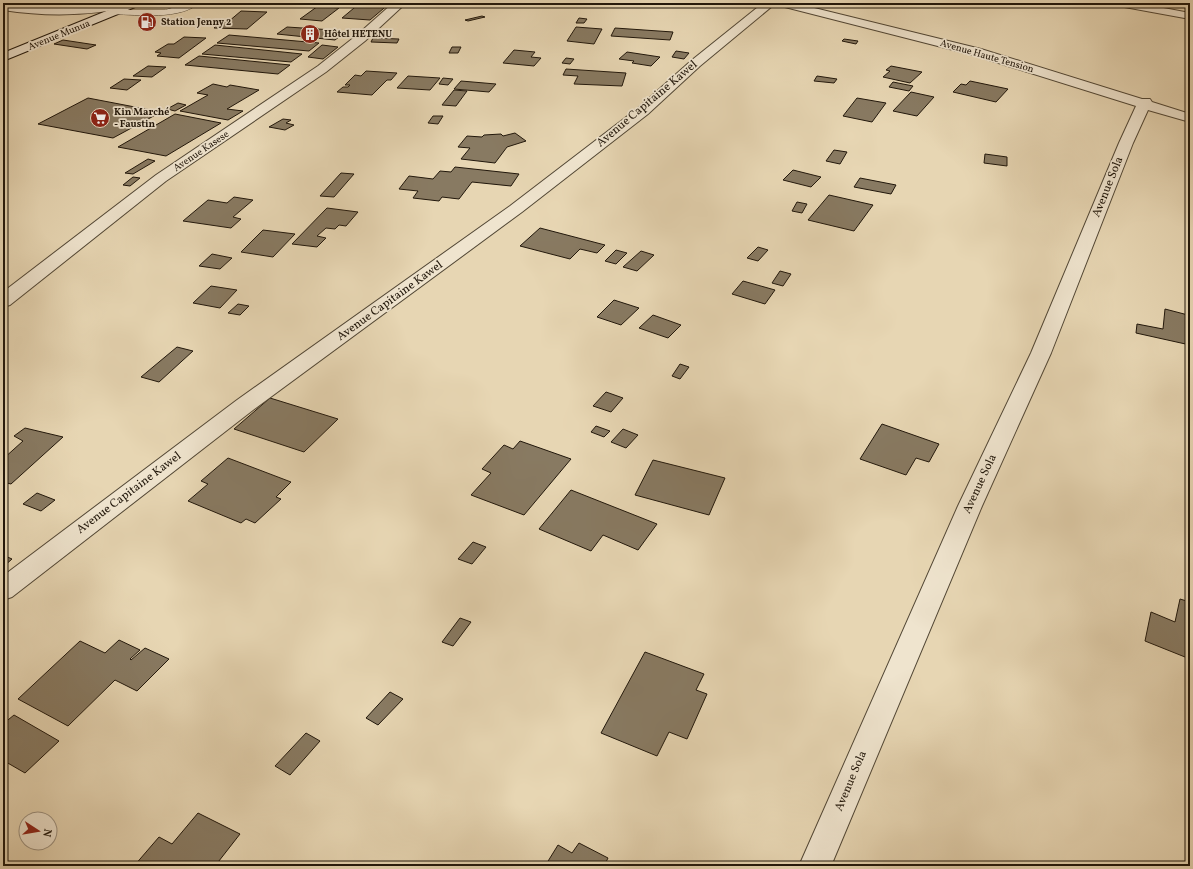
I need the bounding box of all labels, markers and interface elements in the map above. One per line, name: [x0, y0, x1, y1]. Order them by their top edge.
fuel station icon: Station Jenny 2: [136, 11, 158, 33]
place label: Station Jenny 2: [161, 15, 231, 29]
street label: Avenue Munua: [26, 16, 92, 54]
building icon: Hôtel HETENU: [299, 23, 321, 45]
place label: Hôtel HETENU: [324, 27, 392, 41]
street label: Avenue Haute Tension: [938, 36, 1036, 76]
street label: Avenue Capitaine Kawel: [593, 57, 701, 151]
place label: Kin Marché - Faustin: [114, 105, 169, 131]
supermarket icon: Kin Marché - Faustin: [89, 107, 111, 129]
street label: Avenue Kasese: [170, 127, 232, 175]
street label: Avenue Sola: [1089, 154, 1127, 220]
street label: Avenue Capitaine Kawel: [334, 257, 446, 345]
street label: Avenue Capitaine Kawel: [73, 448, 185, 538]
street label: Avenue Sola: [959, 452, 1001, 516]
street label: Avenue Sola: [831, 748, 871, 814]
north arrow: [18, 811, 58, 851]
text: N: [38, 827, 54, 838]

